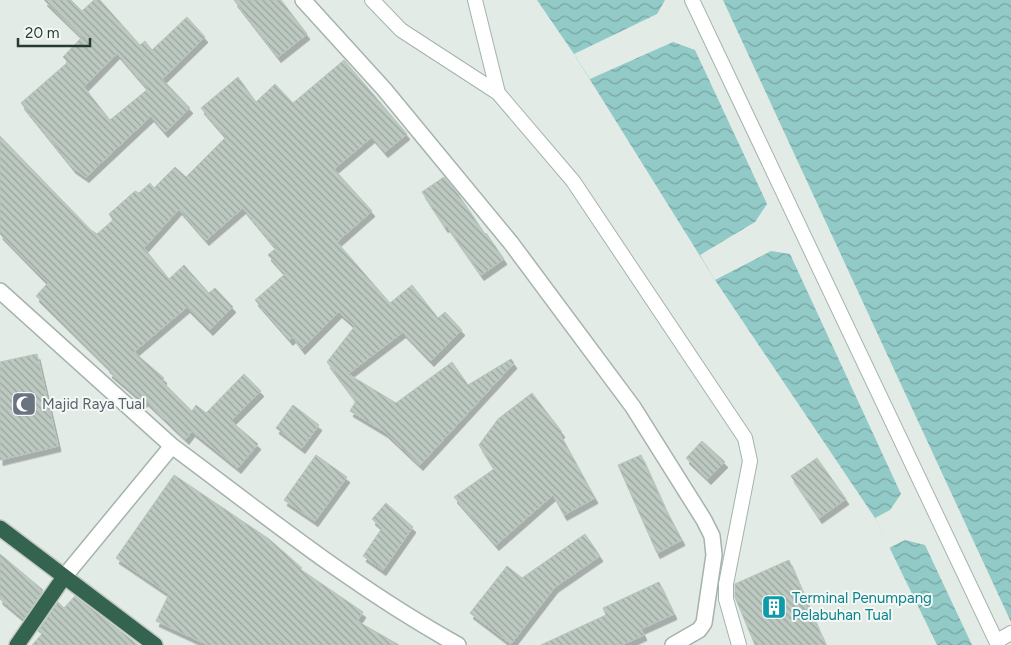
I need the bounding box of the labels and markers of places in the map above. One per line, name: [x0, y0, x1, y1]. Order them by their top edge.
mosque icon: Majid Raya Tual: [11, 391, 37, 417]
place label: Majid Raya Tual: [42, 395, 145, 413]
place label: Terminal Penumpang Pelabuhan Tual: [792, 589, 932, 624]
building icon: Terminal Penumpang Pelabuhan Tual: [761, 594, 787, 620]

